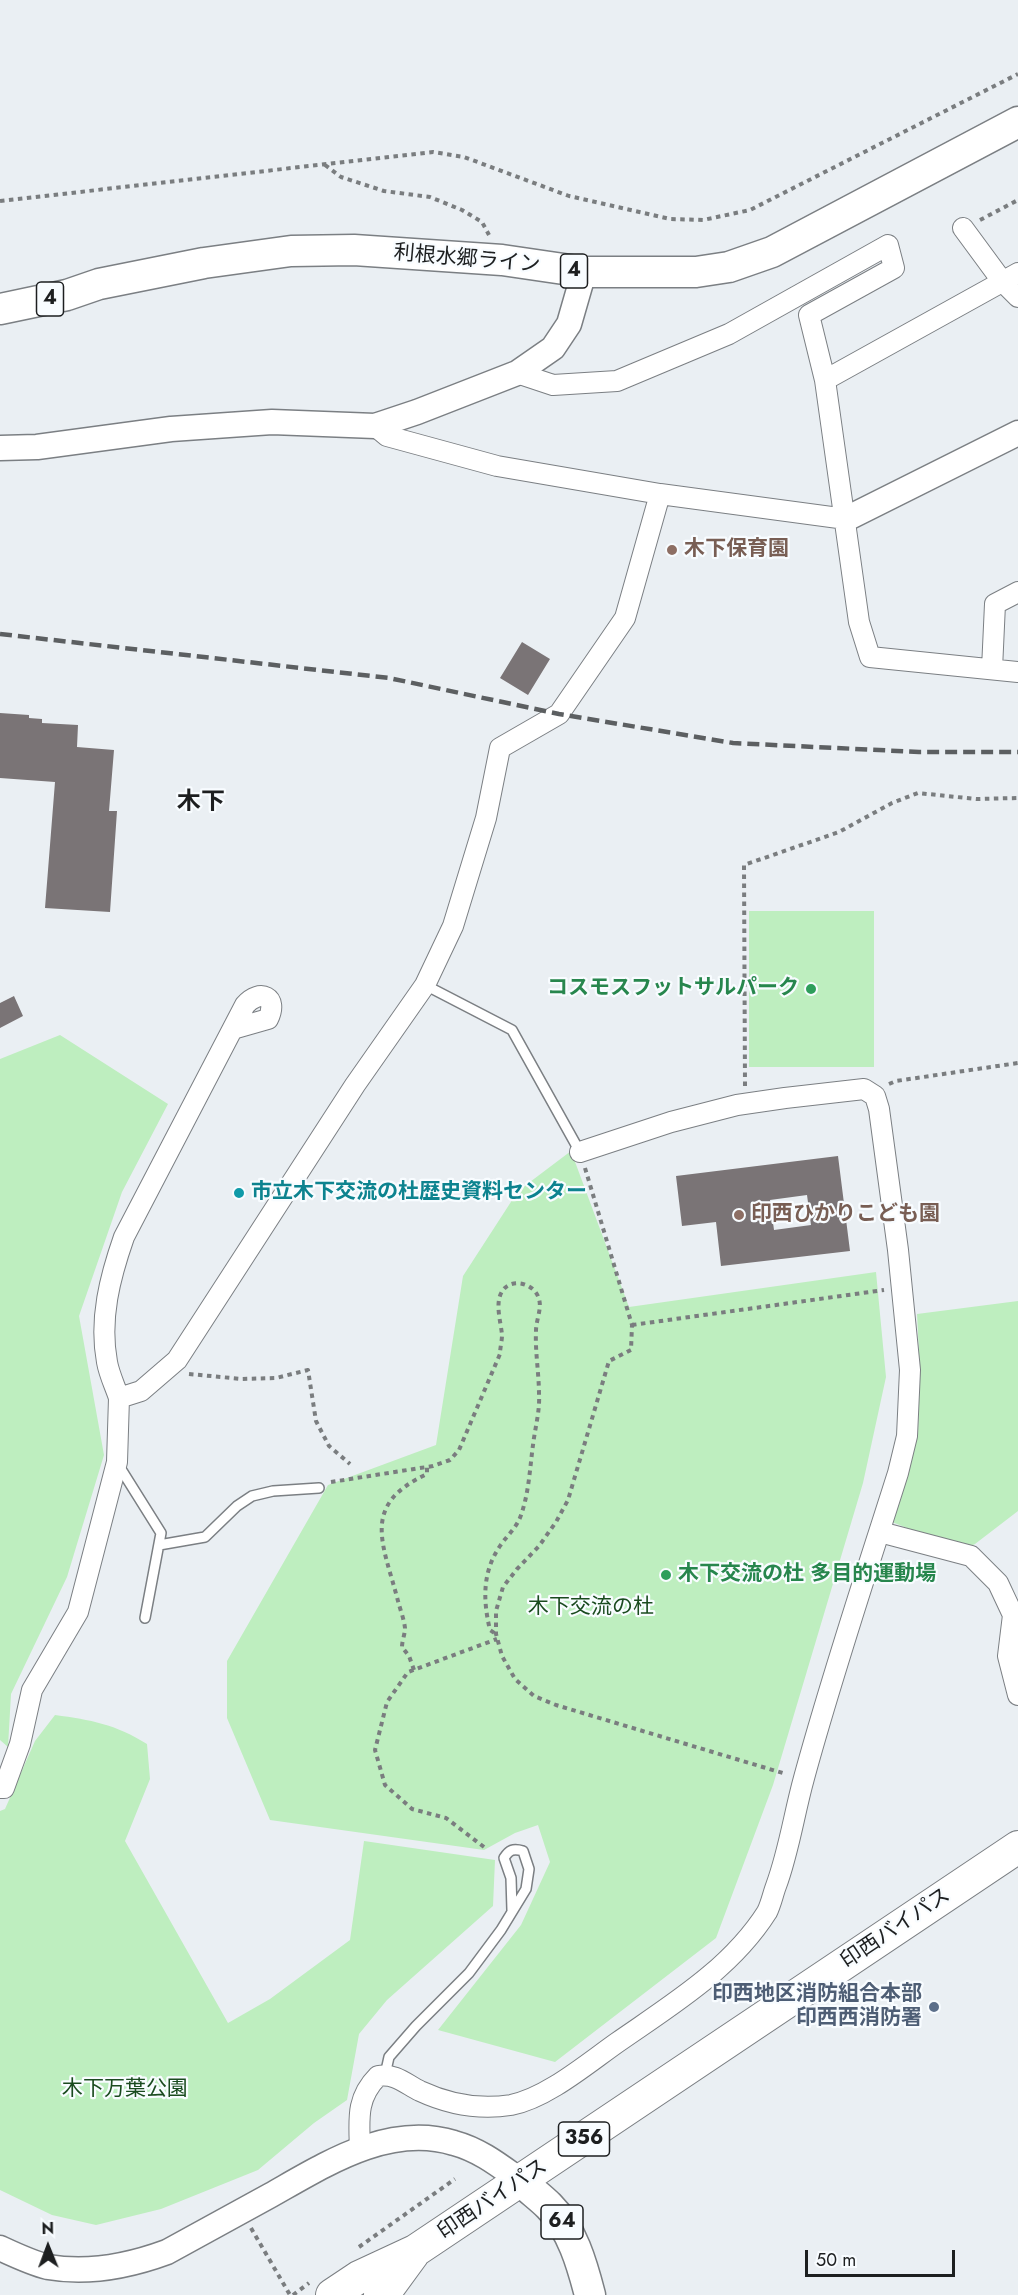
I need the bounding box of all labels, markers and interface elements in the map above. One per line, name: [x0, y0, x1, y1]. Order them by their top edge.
street label: 利根水郷ライン: [393, 241, 541, 279]
road number: 4: [560, 254, 588, 288]
road number: 4: [36, 282, 64, 316]
place label: 木下保育園: [684, 537, 789, 563]
marker: 木下保育園: [665, 543, 679, 557]
district label: 木下: [177, 789, 225, 817]
place label: コスモスフットサルパーク: [547, 976, 799, 1002]
marker: コスモスフットサルパーク: [804, 982, 818, 996]
place label: 市立木下交流の杜歴史資料センター: [251, 1180, 587, 1206]
marker: 市立木下交流の杜歴史資料センター: [232, 1186, 246, 1200]
place label: 印西ひかりこども園: [751, 1202, 940, 1228]
marker: 印西ひかりこども園: [732, 1208, 746, 1222]
place label: 木下交流の杜 多目的運動場: [678, 1562, 936, 1588]
marker: 木下交流の杜 多目的運動場: [659, 1568, 673, 1582]
park label: 木下交流の杜: [528, 1595, 654, 1621]
street label: 印西バイパス: [837, 1883, 955, 1975]
place label: 印西地区消防組合本部 印西西消防署: [712, 1982, 922, 2032]
marker: 印西地区消防組合本部 印西西消防署: [927, 2000, 941, 2014]
park label: 木下万葉公園: [62, 2077, 188, 2103]
road number: 356: [558, 2122, 610, 2156]
street label: 印西バイパス: [434, 2154, 552, 2246]
road number: 64: [541, 2205, 583, 2239]
north arrow: [18, 2217, 78, 2277]
text: N: [41, 2217, 54, 2240]
scale bar: [808, 2238, 958, 2276]
text: 50 m: [816, 2247, 856, 2273]

